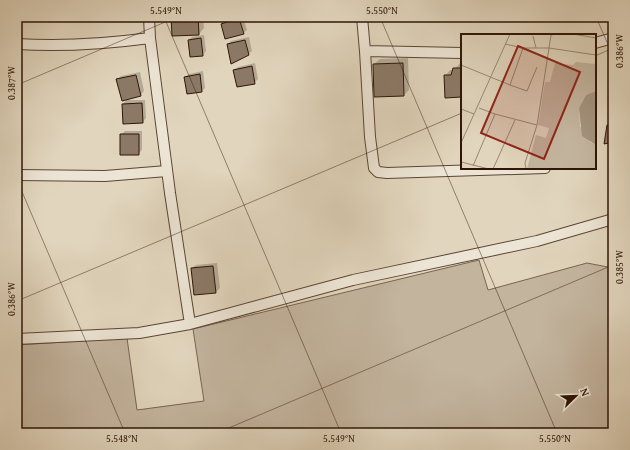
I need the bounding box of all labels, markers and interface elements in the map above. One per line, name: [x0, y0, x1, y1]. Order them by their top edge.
text: 5.549°N: [150, 3, 182, 18]
text: 5.550°N: [366, 3, 398, 18]
inset map: [461, 34, 596, 169]
text: 0.386°W: [612, 34, 627, 68]
text: 0.387°W: [4, 66, 19, 100]
text: 0.385°W: [612, 250, 627, 284]
text: 0.386°W: [4, 282, 19, 316]
north arrow: [556, 376, 596, 416]
text: N: [576, 386, 594, 399]
text: 5.548°N: [106, 431, 138, 446]
text: 5.549°N: [323, 431, 355, 446]
text: 5.550°N: [539, 431, 571, 446]

